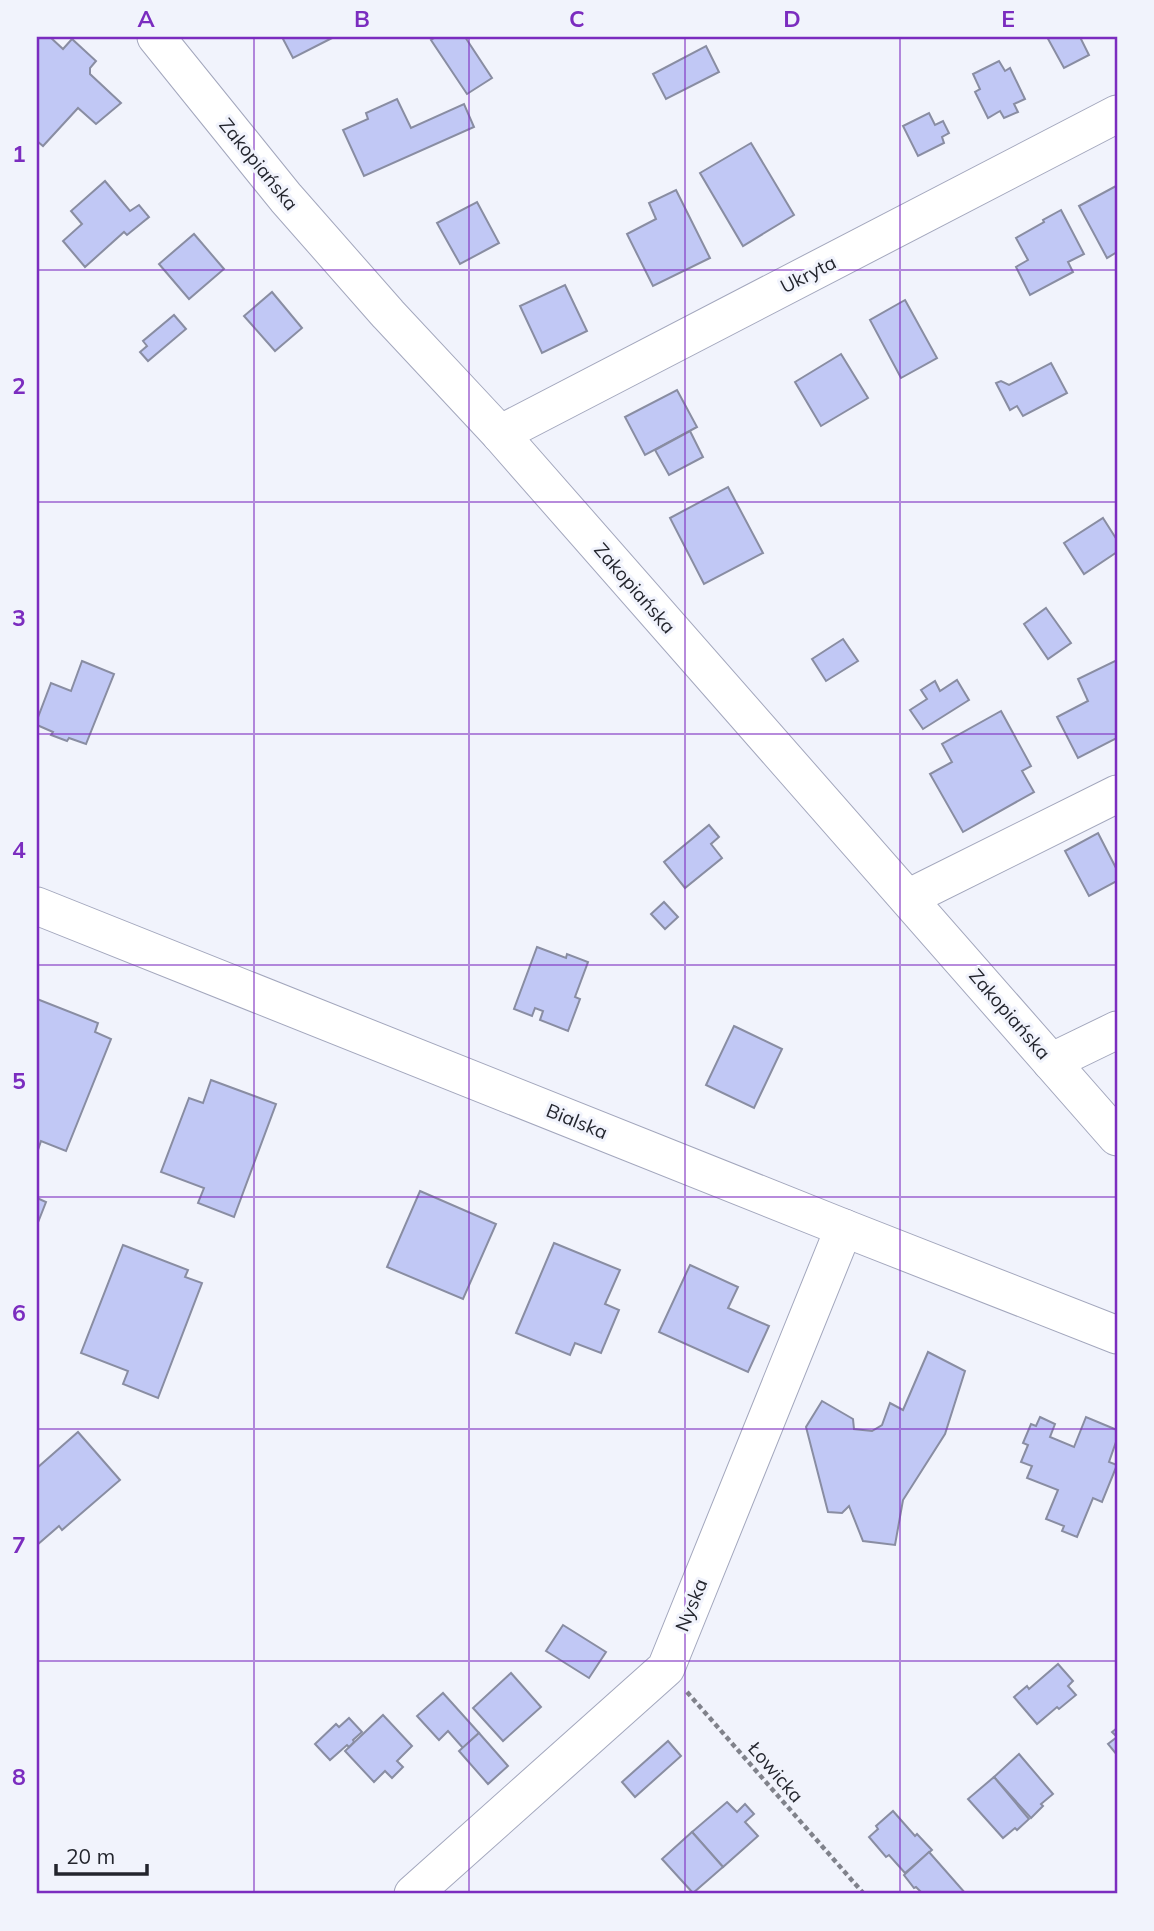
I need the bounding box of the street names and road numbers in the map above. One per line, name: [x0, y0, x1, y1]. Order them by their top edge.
street label: Zakopiańska: [214, 113, 304, 215]
street label: Ukryta: [776, 250, 840, 298]
street label: Zakopiańska: [589, 538, 681, 638]
street label: Zakopiańska: [964, 964, 1056, 1064]
street label: Bialska: [543, 1098, 611, 1144]
street label: Nyska: [670, 1575, 712, 1635]
street label: Łowicka: [743, 1736, 809, 1807]

